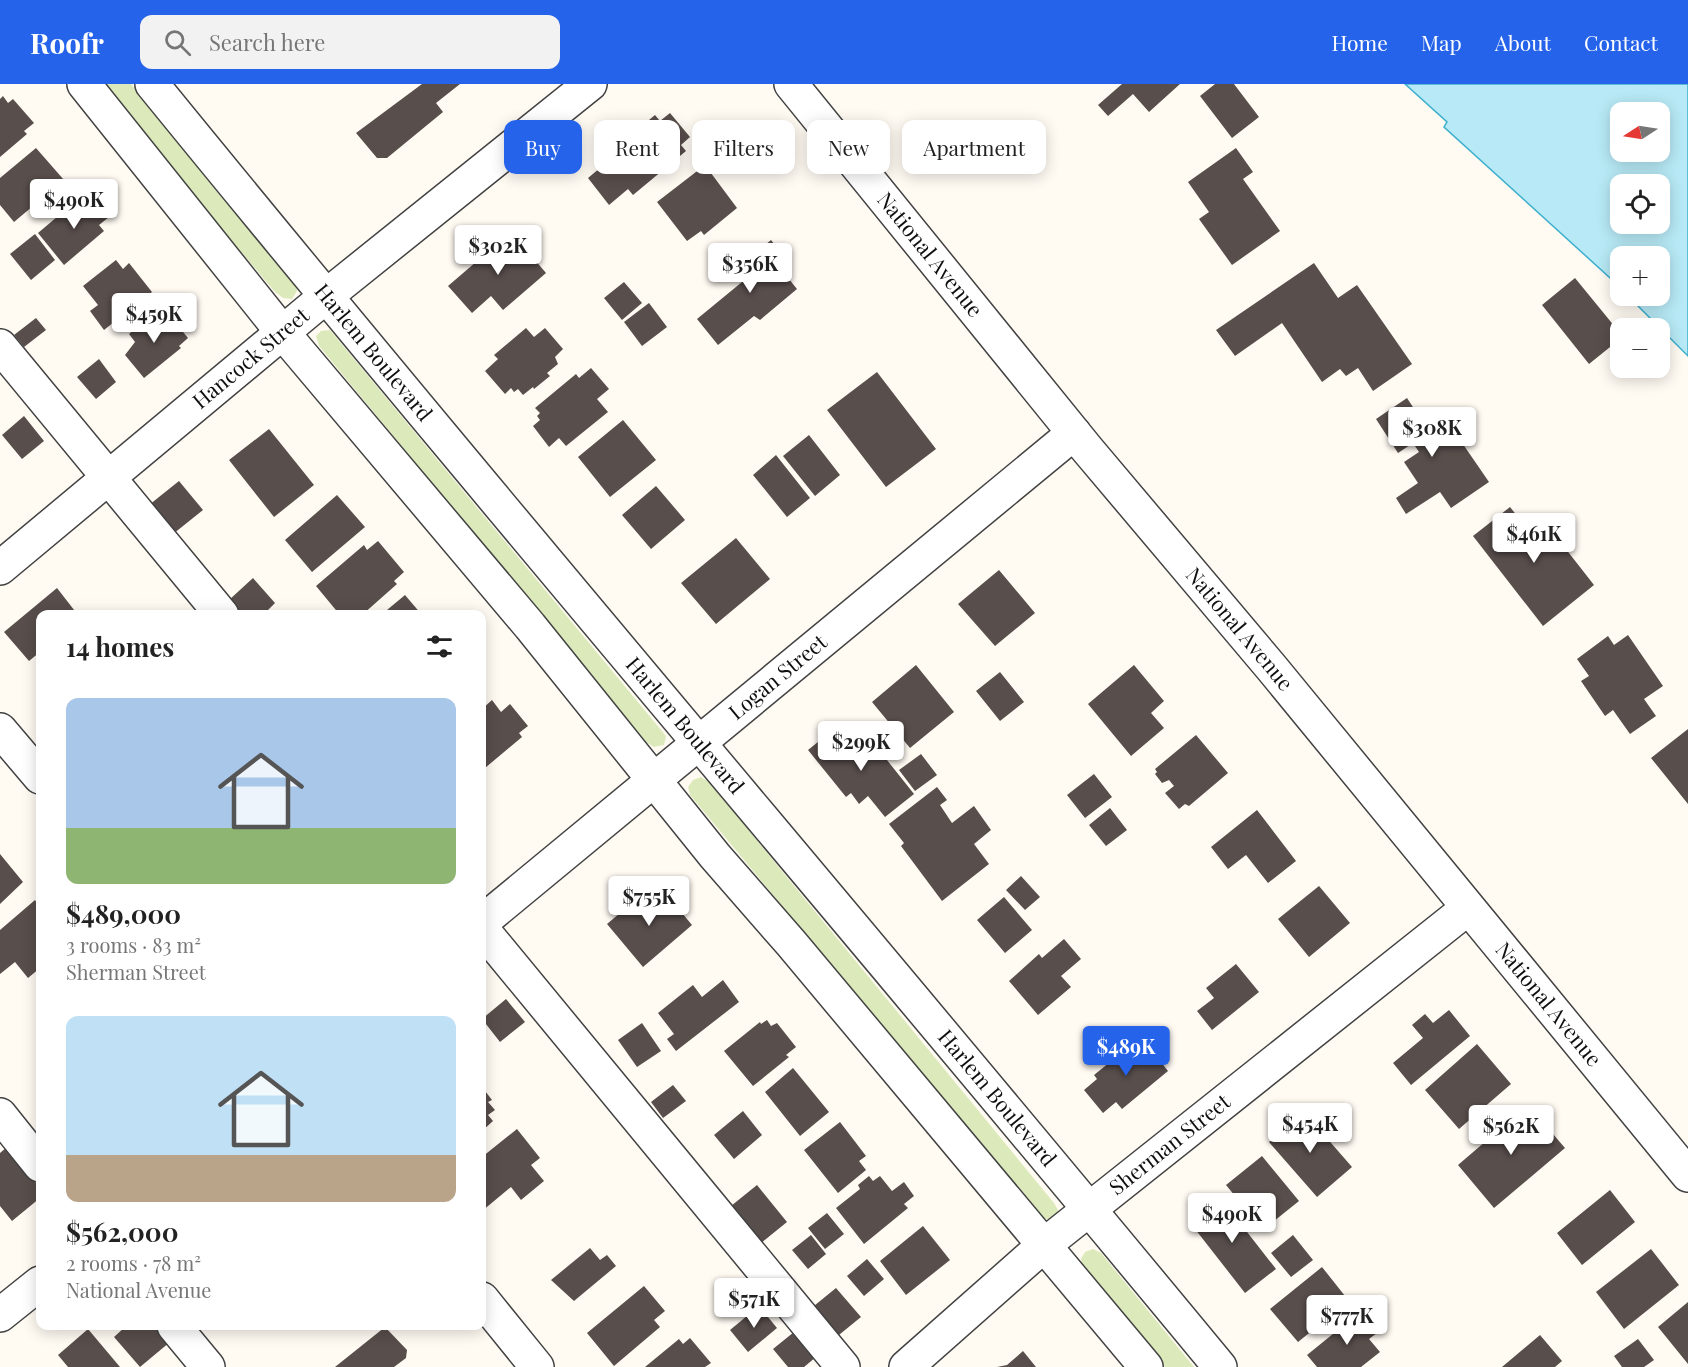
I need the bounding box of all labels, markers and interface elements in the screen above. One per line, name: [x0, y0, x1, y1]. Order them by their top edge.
search box: [140, 15, 560, 69]
text: Roofr: [30, 24, 104, 61]
icon: search: [161, 26, 194, 59]
text: Search here: [209, 27, 325, 57]
text: Home: [1332, 28, 1388, 56]
text: Map: [1421, 28, 1462, 56]
text: About: [1495, 28, 1551, 56]
text: Contact: [1584, 28, 1658, 56]
north arrow: [1610, 102, 1670, 162]
map controls: [1610, 102, 1670, 378]
chip: Buy: [504, 120, 582, 174]
chip: Rent: [594, 120, 680, 174]
chip: Filters: [692, 120, 795, 174]
chip: New: [807, 120, 890, 174]
chip: Apartment: [902, 120, 1046, 174]
button: locate: [1610, 174, 1670, 234]
pin: $490K: [32, 179, 116, 230]
text: $490K: [44, 185, 104, 212]
street label: National Avenue: [872, 185, 990, 322]
pin: $302K: [456, 225, 540, 276]
text: $302K: [469, 231, 527, 258]
pin: $356K: [708, 243, 792, 294]
button: +: [1610, 246, 1670, 306]
text: $356K: [722, 249, 778, 276]
street label: Harlem Boulevard: [309, 277, 440, 426]
pin: $459K: [112, 293, 196, 344]
text: $459K: [126, 299, 182, 326]
street label: Hancock Street: [186, 300, 314, 414]
button: −: [1610, 318, 1670, 378]
pin: $308K: [1390, 407, 1474, 458]
text: $308K: [1402, 413, 1462, 440]
pin: $461K: [1492, 513, 1576, 564]
text: $461K: [1506, 519, 1562, 546]
street label: National Avenue: [1181, 561, 1301, 696]
street label: Logan Street: [722, 627, 832, 725]
text: 14 homes: [66, 629, 174, 664]
icon: filters: [423, 630, 456, 663]
street label: Harlem Boulevard: [621, 650, 752, 799]
pin: $299K: [819, 721, 903, 772]
text: $299K: [832, 727, 890, 754]
icon: home: [207, 737, 315, 845]
pin: $755K: [607, 876, 691, 927]
text: $755K: [622, 882, 676, 909]
text: $489,000: [66, 896, 181, 931]
text: 3 rooms · 83 m²: [66, 931, 201, 958]
street label: National Avenue: [1490, 935, 1609, 1071]
text: Sherman Street: [66, 958, 206, 985]
street label: Harlem Boulevard: [933, 1023, 1064, 1171]
pin: $489K: [1084, 1026, 1168, 1077]
text: $489K: [1097, 1032, 1155, 1059]
icon: home: [207, 1055, 315, 1163]
street label: Sherman Street: [1102, 1086, 1235, 1200]
pin: $454K: [1268, 1103, 1352, 1154]
pin: $562K: [1469, 1105, 1553, 1156]
text: $454K: [1282, 1109, 1338, 1136]
text: $562K: [1483, 1111, 1539, 1138]
pin: $490K: [1190, 1193, 1274, 1244]
text: $490K: [1202, 1199, 1262, 1226]
text: $562,000: [66, 1214, 178, 1249]
text: 2 rooms · 78 m²: [66, 1249, 201, 1276]
text: National Avenue: [66, 1276, 211, 1303]
pin: $571K: [712, 1278, 796, 1329]
text: $571K: [728, 1284, 780, 1311]
pin: $777K: [1305, 1295, 1389, 1346]
text: $777K: [1320, 1301, 1374, 1328]

